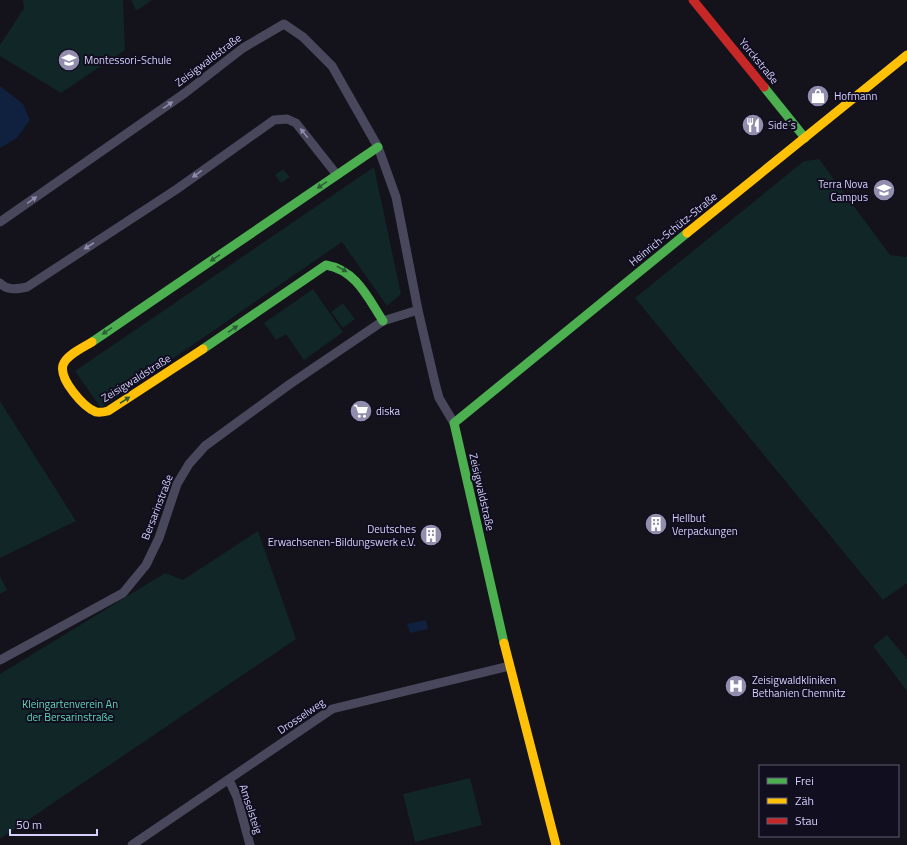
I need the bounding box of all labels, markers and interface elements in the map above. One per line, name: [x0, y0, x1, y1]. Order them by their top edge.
street label: Zeisigwaldstraße: [172, 29, 245, 90]
street label: Yorckstraße: [736, 35, 783, 88]
school or university icon: Montessori-Schule: [56, 47, 82, 73]
place label: Montessori-Schule: [84, 52, 172, 68]
shop icon: Hofmann: [805, 83, 831, 109]
place label: Hofmann: [834, 88, 877, 104]
one-way arrow: [163, 101, 173, 109]
restaurant icon: Side´s: [740, 112, 766, 138]
place label: Side´s: [768, 117, 796, 133]
one-way arrow: [299, 128, 308, 139]
one-way arrow: [192, 170, 202, 178]
place label: Terra Nova Campus: [818, 176, 868, 205]
school or university icon: Terra Nova Campus: [871, 177, 897, 203]
one-way arrow: [316, 181, 328, 188]
street label: Heinrich-Schütz-Straße: [626, 188, 721, 270]
one-way arrow: [27, 196, 37, 204]
one-way arrow: [83, 243, 95, 250]
one-way arrow: [210, 254, 220, 262]
one-way arrow: [337, 266, 348, 273]
one-way arrow: [228, 325, 239, 333]
one-way arrow: [102, 327, 113, 335]
street label: Zeisigwaldstraße: [98, 350, 174, 406]
one-way arrow: [120, 396, 130, 404]
supermarket icon: diska: [348, 398, 374, 424]
place label: diska: [376, 403, 401, 419]
street label: Zeisigwaldstraße: [465, 452, 499, 533]
street label: Bersarinstraße: [137, 471, 177, 542]
place label: Hellbut Verpackungen: [672, 510, 738, 539]
building icon: Hellbut Verpackungen: [643, 511, 669, 537]
place label: Deutsches Erwachsenen-Bildungswerk e.V.: [268, 521, 416, 550]
building icon: Deutsches Erwachsenen-Bildungswerk e.V.: [418, 522, 444, 548]
place label: Zeisigwaldkliniken Bethanien Chemnitz: [752, 672, 846, 701]
hospital icon: Zeisigwaldkliniken Bethanien Chemnitz: [723, 673, 749, 699]
street label: Drosselweg: [274, 694, 328, 738]
park label: Kleingartenverein An der Bersarinstraße: [22, 696, 118, 725]
legend: [759, 765, 899, 837]
text: Frei: [795, 771, 814, 790]
street label: Amselsteig: [235, 782, 267, 836]
text: Zäh: [795, 791, 814, 810]
scale bar: [10, 811, 97, 837]
text: Stau: [795, 811, 818, 830]
text: 50 m: [16, 815, 42, 834]

